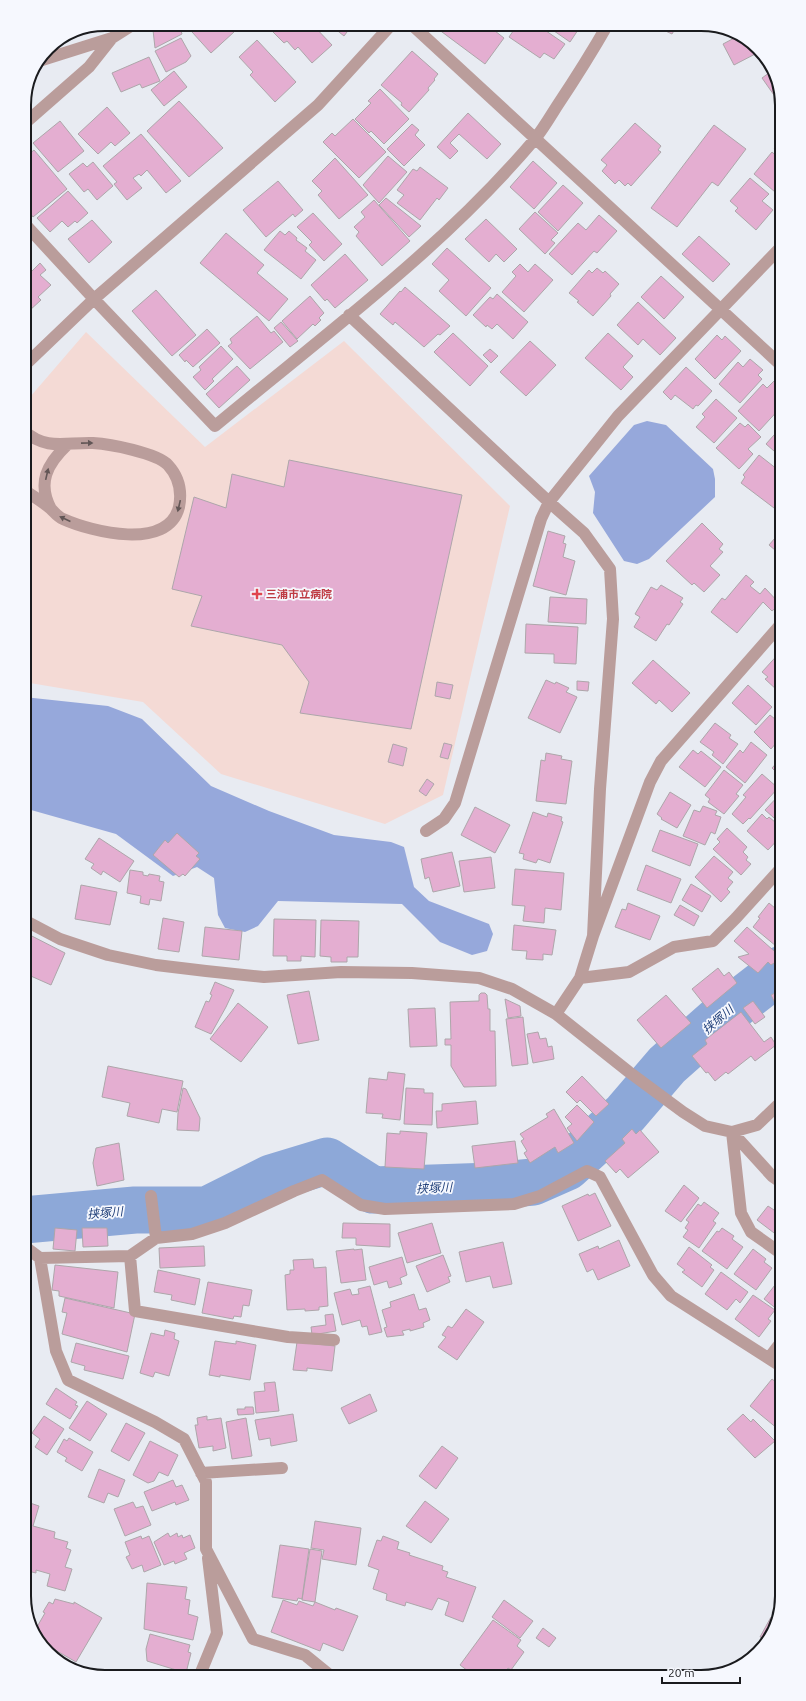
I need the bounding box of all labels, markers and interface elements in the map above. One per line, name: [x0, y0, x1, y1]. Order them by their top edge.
one-way arrow: [81, 440, 93, 447]
one-way arrow: [44, 468, 50, 480]
one-way arrow: [176, 501, 182, 513]
one-way arrow: [59, 516, 70, 522]
marker: 三浦市立病院: [251, 588, 263, 600]
place label: 三浦市立病院: [266, 588, 332, 600]
water label: 挟塚川: [700, 1002, 737, 1036]
water label: 挟塚川: [416, 1180, 454, 1195]
water label: 挟塚川: [86, 1204, 125, 1221]
scale bar: [662, 1659, 740, 1685]
text: 20 m: [668, 1666, 695, 1679]

